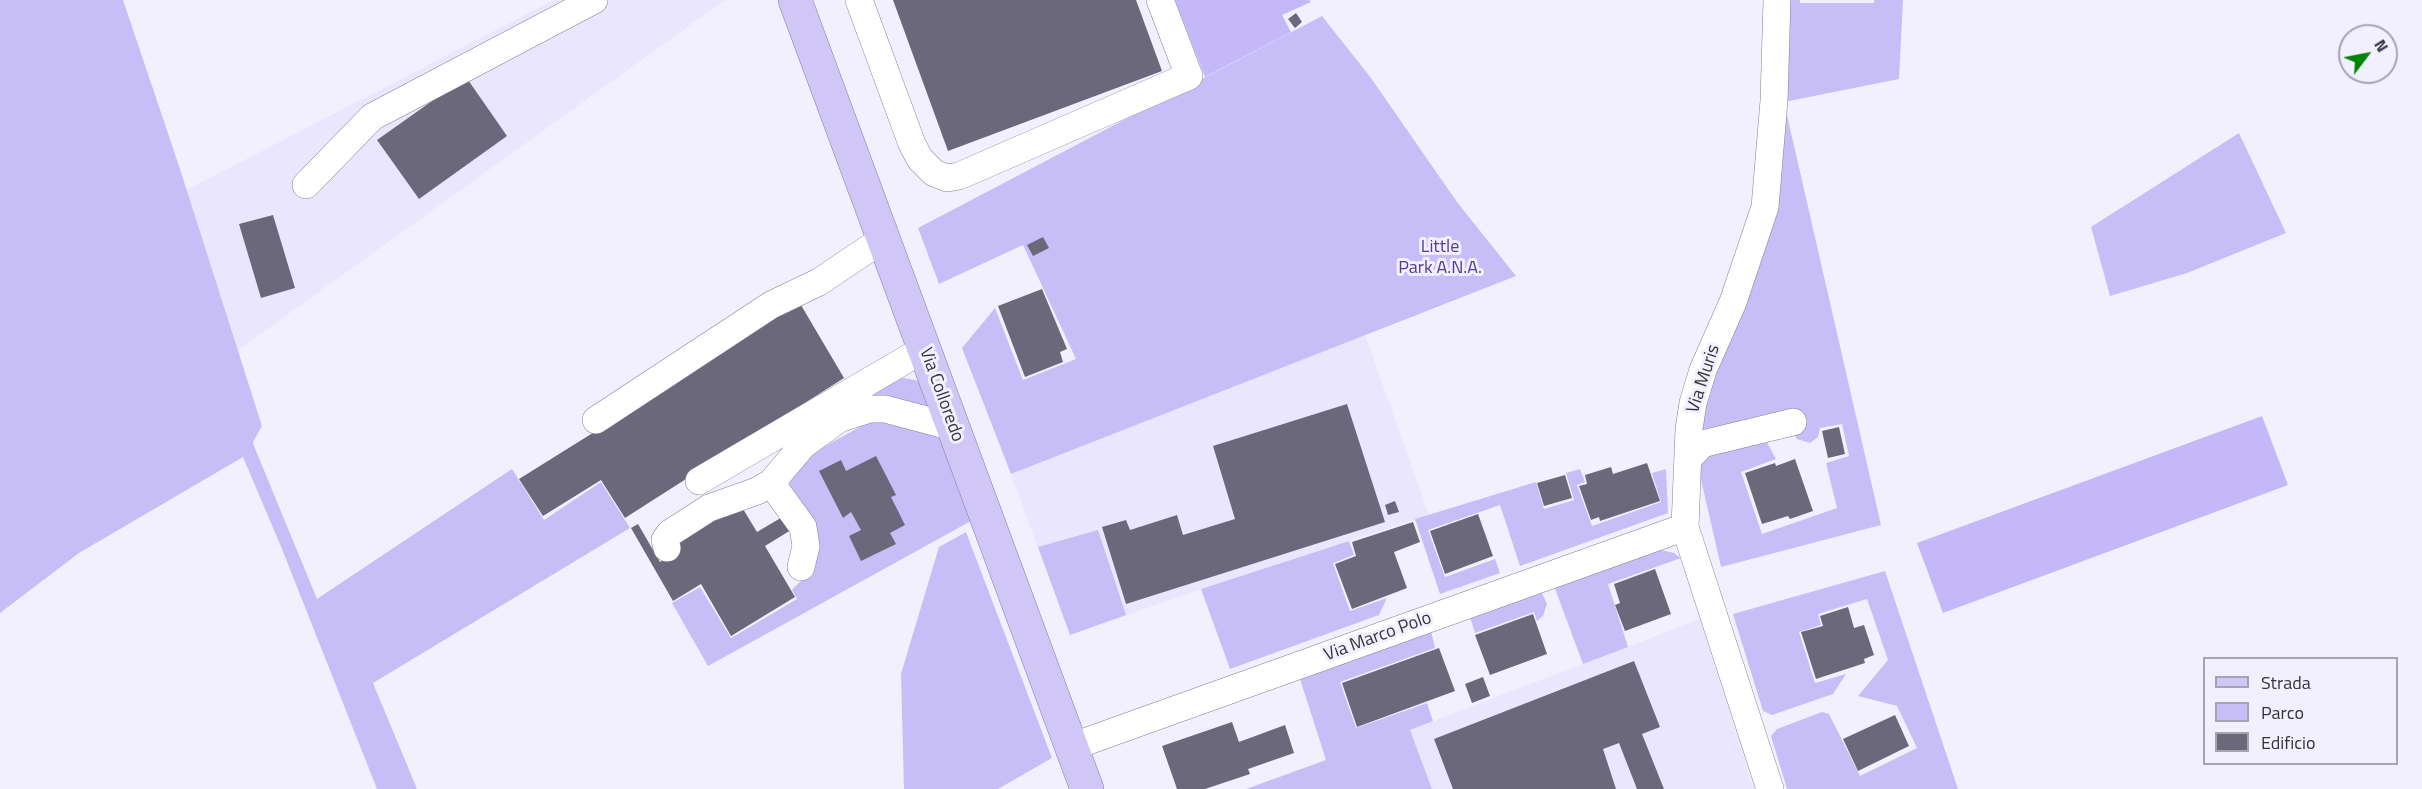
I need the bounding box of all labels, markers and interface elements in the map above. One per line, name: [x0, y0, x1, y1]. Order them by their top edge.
north arrow: [2338, 24, 2398, 84]
text: N: [2368, 34, 2395, 57]
park label: Little Park A.N.A.: [1398, 237, 1482, 280]
street label: Via Muris: [1683, 342, 1725, 416]
street label: Via Colloredo: [914, 345, 968, 445]
street label: Via Marco Polo: [1321, 608, 1435, 666]
legend: [2203, 657, 2398, 765]
text: Strada: [2261, 669, 2311, 696]
text: Parco: [2261, 699, 2304, 726]
text: Edificio: [2261, 729, 2315, 756]

